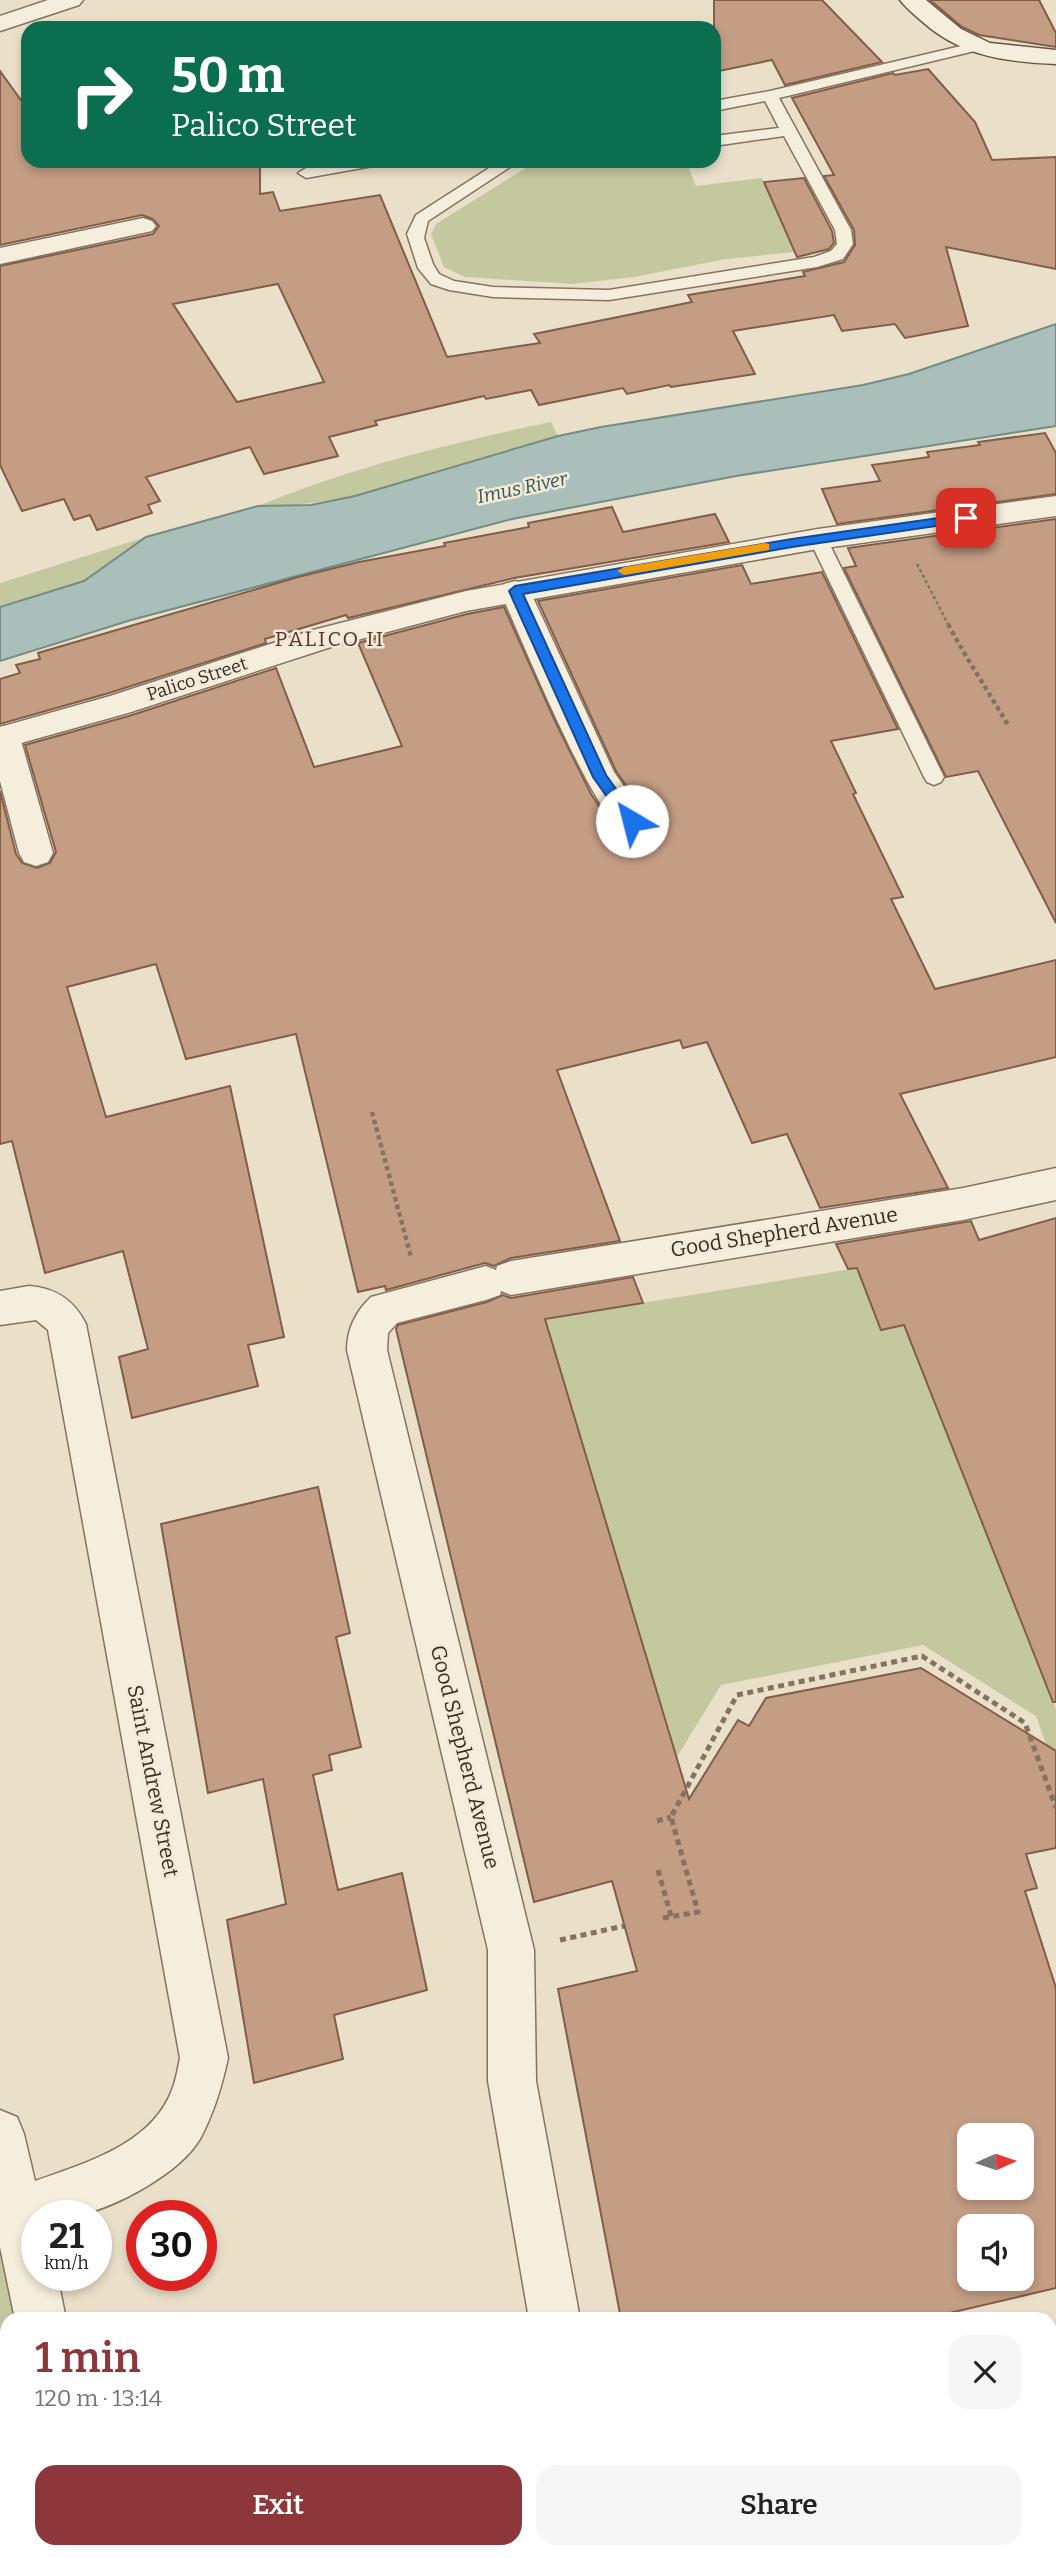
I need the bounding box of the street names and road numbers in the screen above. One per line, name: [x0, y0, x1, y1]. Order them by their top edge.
street label: Palico Street: [144, 652, 250, 706]
street label: Good Shepherd Avenue: [669, 1201, 899, 1263]
street label: Good Shepherd Avenue: [425, 1642, 505, 1872]
street label: Saint Andrew Street: [122, 1683, 184, 1880]

